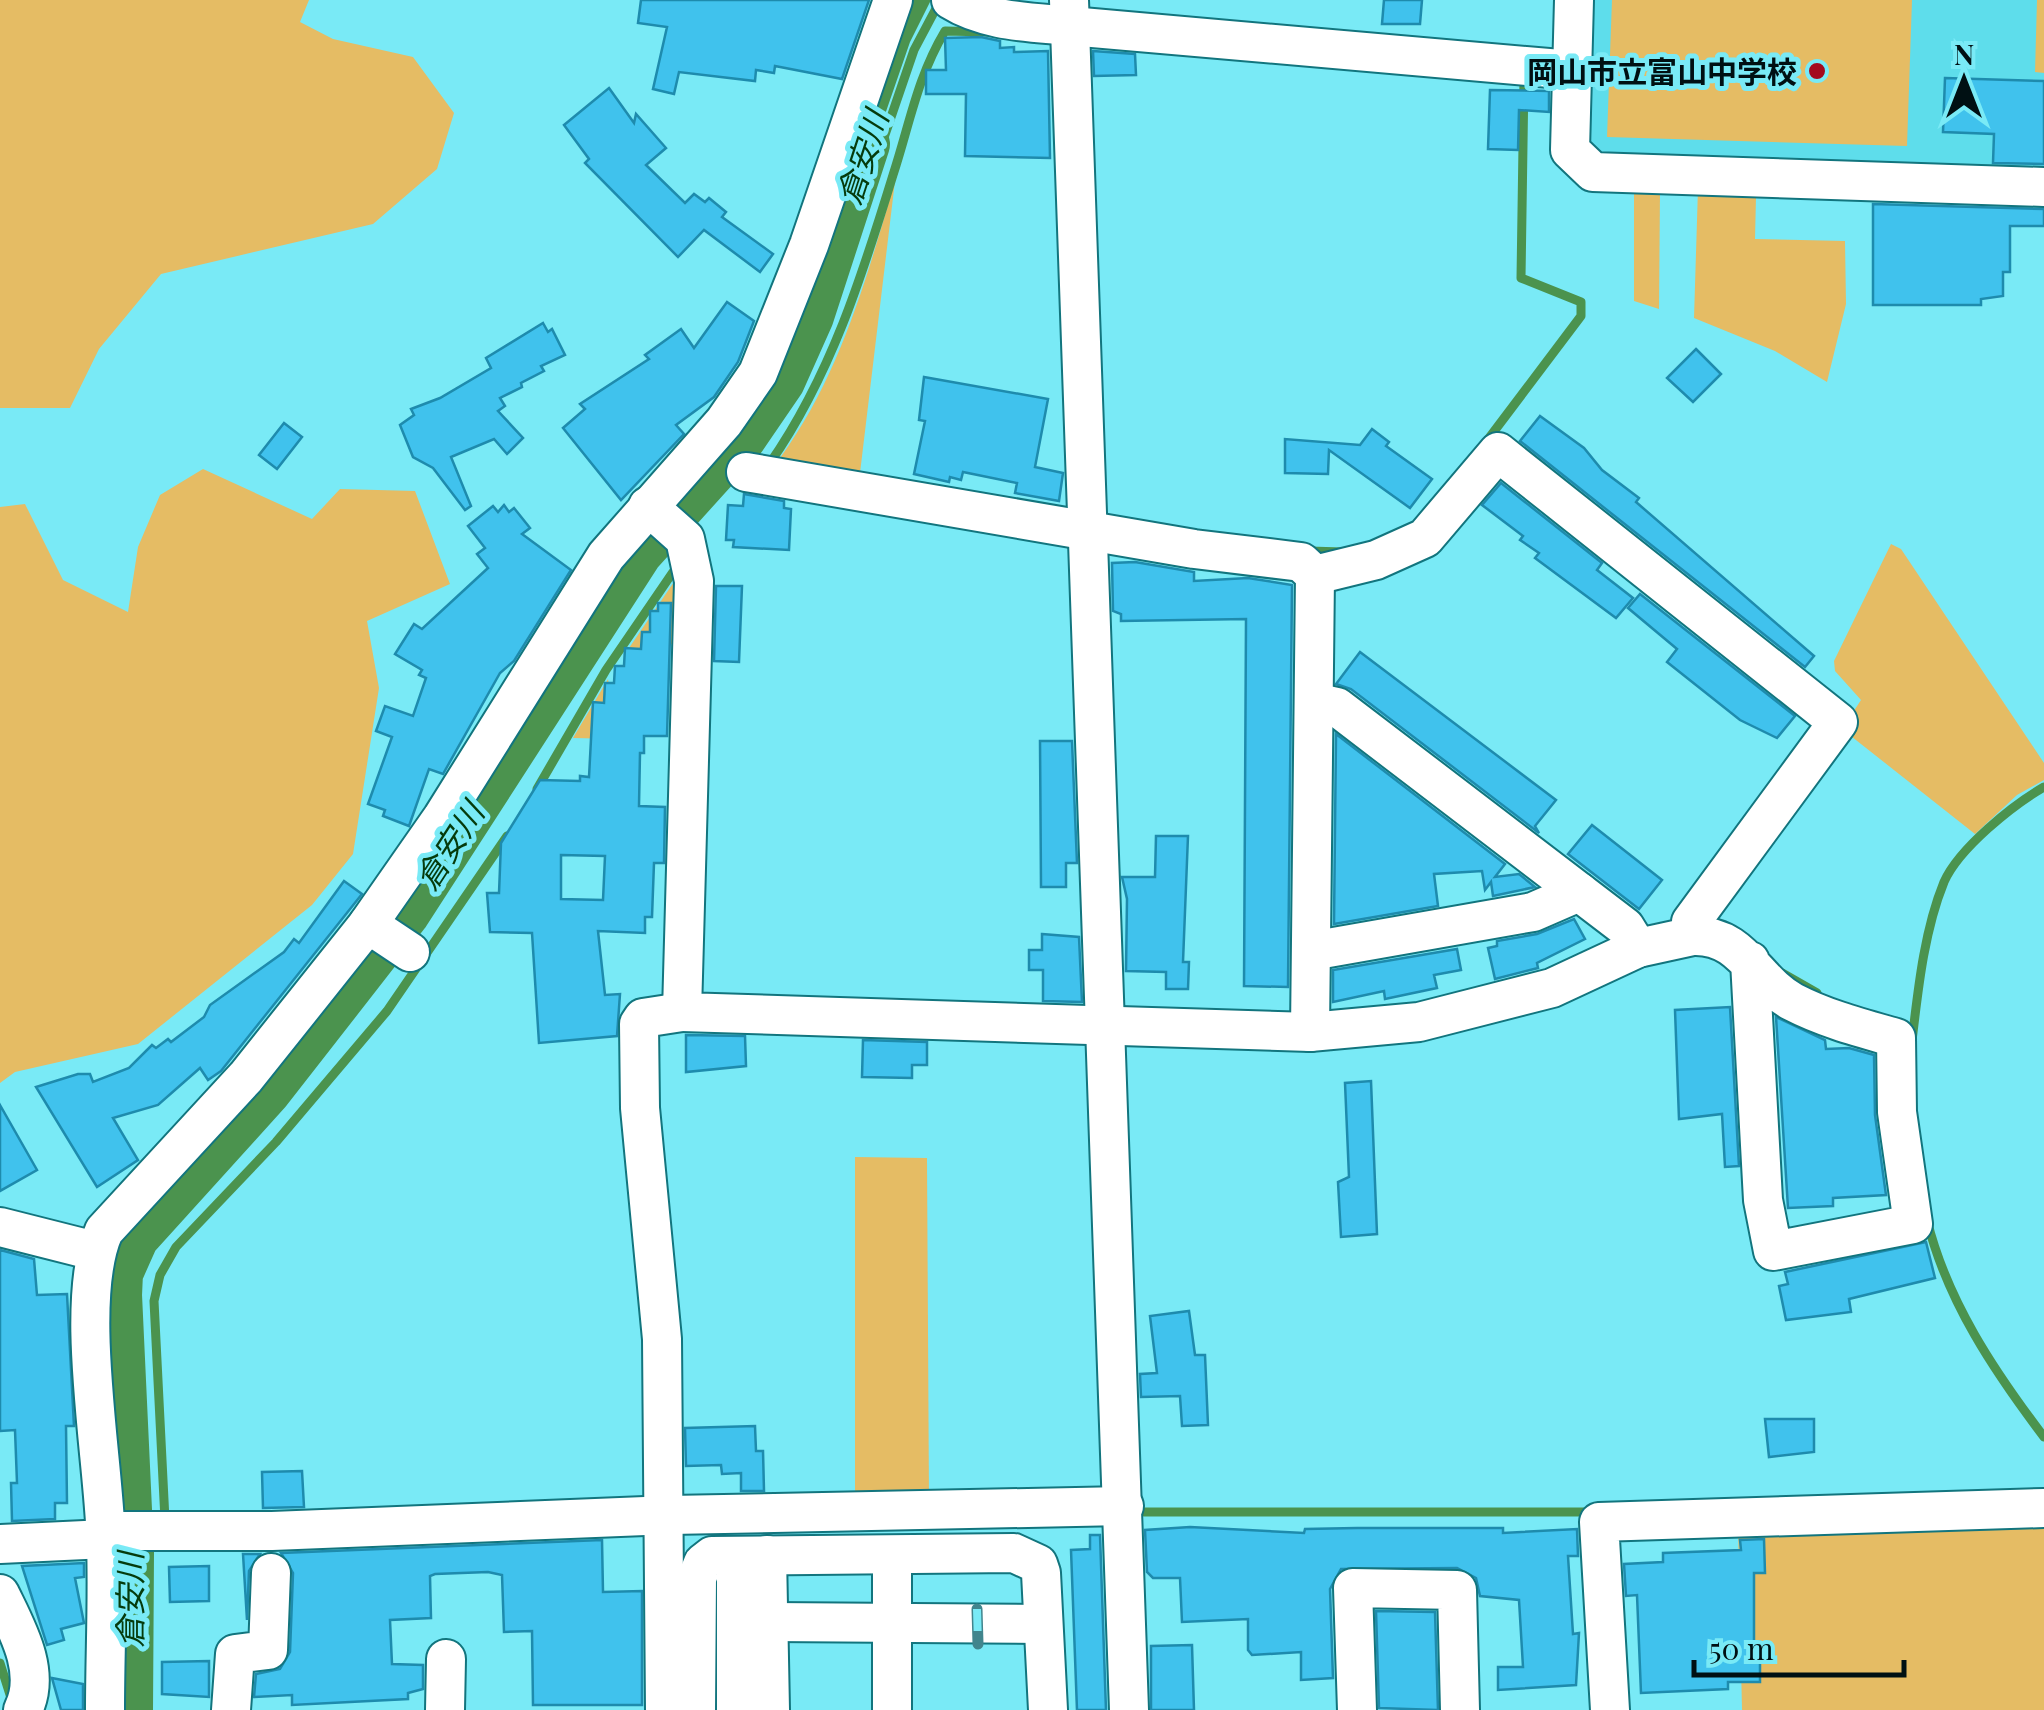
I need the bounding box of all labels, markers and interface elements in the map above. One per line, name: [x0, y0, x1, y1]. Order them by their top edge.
north arrow: [1914, 30, 2014, 130]
text: N: [1954, 35, 1974, 72]
place label: 岡山市立富山中学校: [1527, 51, 1797, 91]
marker: 岡山市立富山中学校: [1806, 60, 1828, 82]
water label: 倉安川: [826, 102, 897, 209]
water label: 倉安川: [404, 791, 494, 897]
water label: 倉安川: [107, 1549, 150, 1648]
scale bar: [1694, 1615, 1904, 1677]
text: 50 m: [1709, 1628, 1774, 1668]

